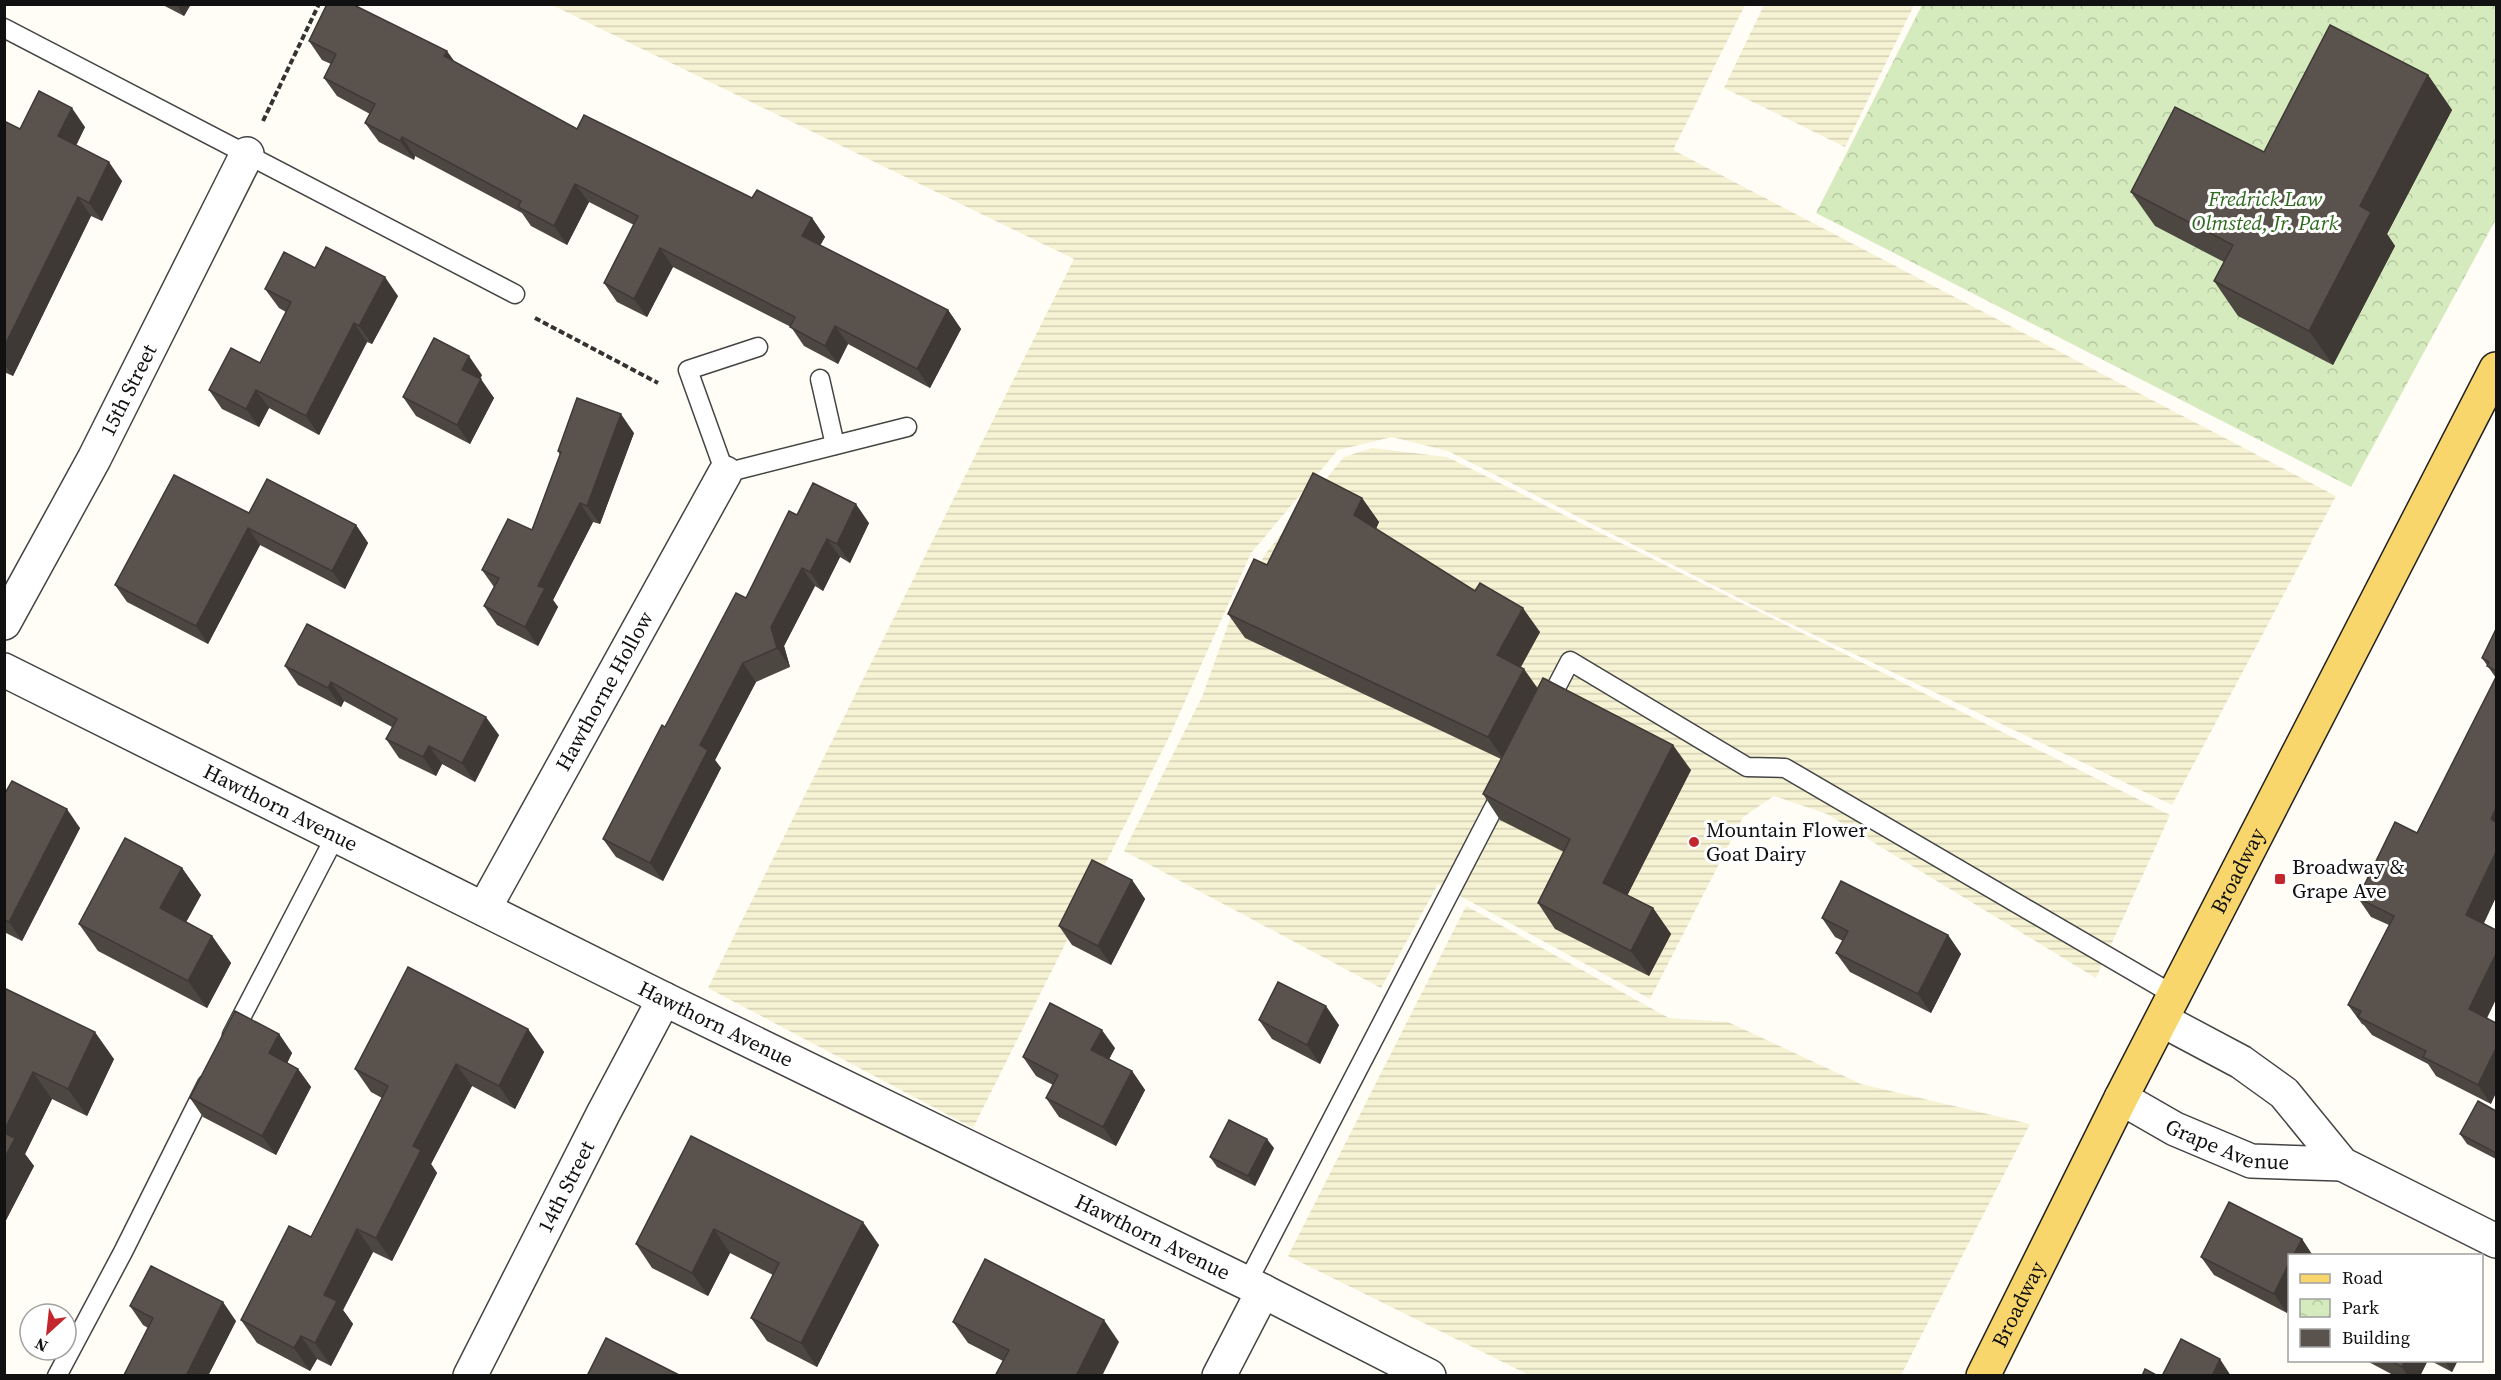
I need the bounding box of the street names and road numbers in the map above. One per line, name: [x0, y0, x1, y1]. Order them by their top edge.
street label: 15th Street: [93, 339, 163, 441]
street label: Hawthorne Hollow: [548, 606, 660, 776]
street label: Hawthorn Avenue: [199, 757, 363, 858]
street label: Broadway: [2203, 822, 2272, 918]
street label: Hawthorn Avenue: [634, 974, 798, 1074]
street label: Grape Avenue: [2160, 1111, 2290, 1176]
street label: 14th Street: [530, 1136, 601, 1238]
street label: Hawthorn Avenue: [1070, 1187, 1235, 1287]
street label: Broadway: [1985, 1256, 2052, 1352]

